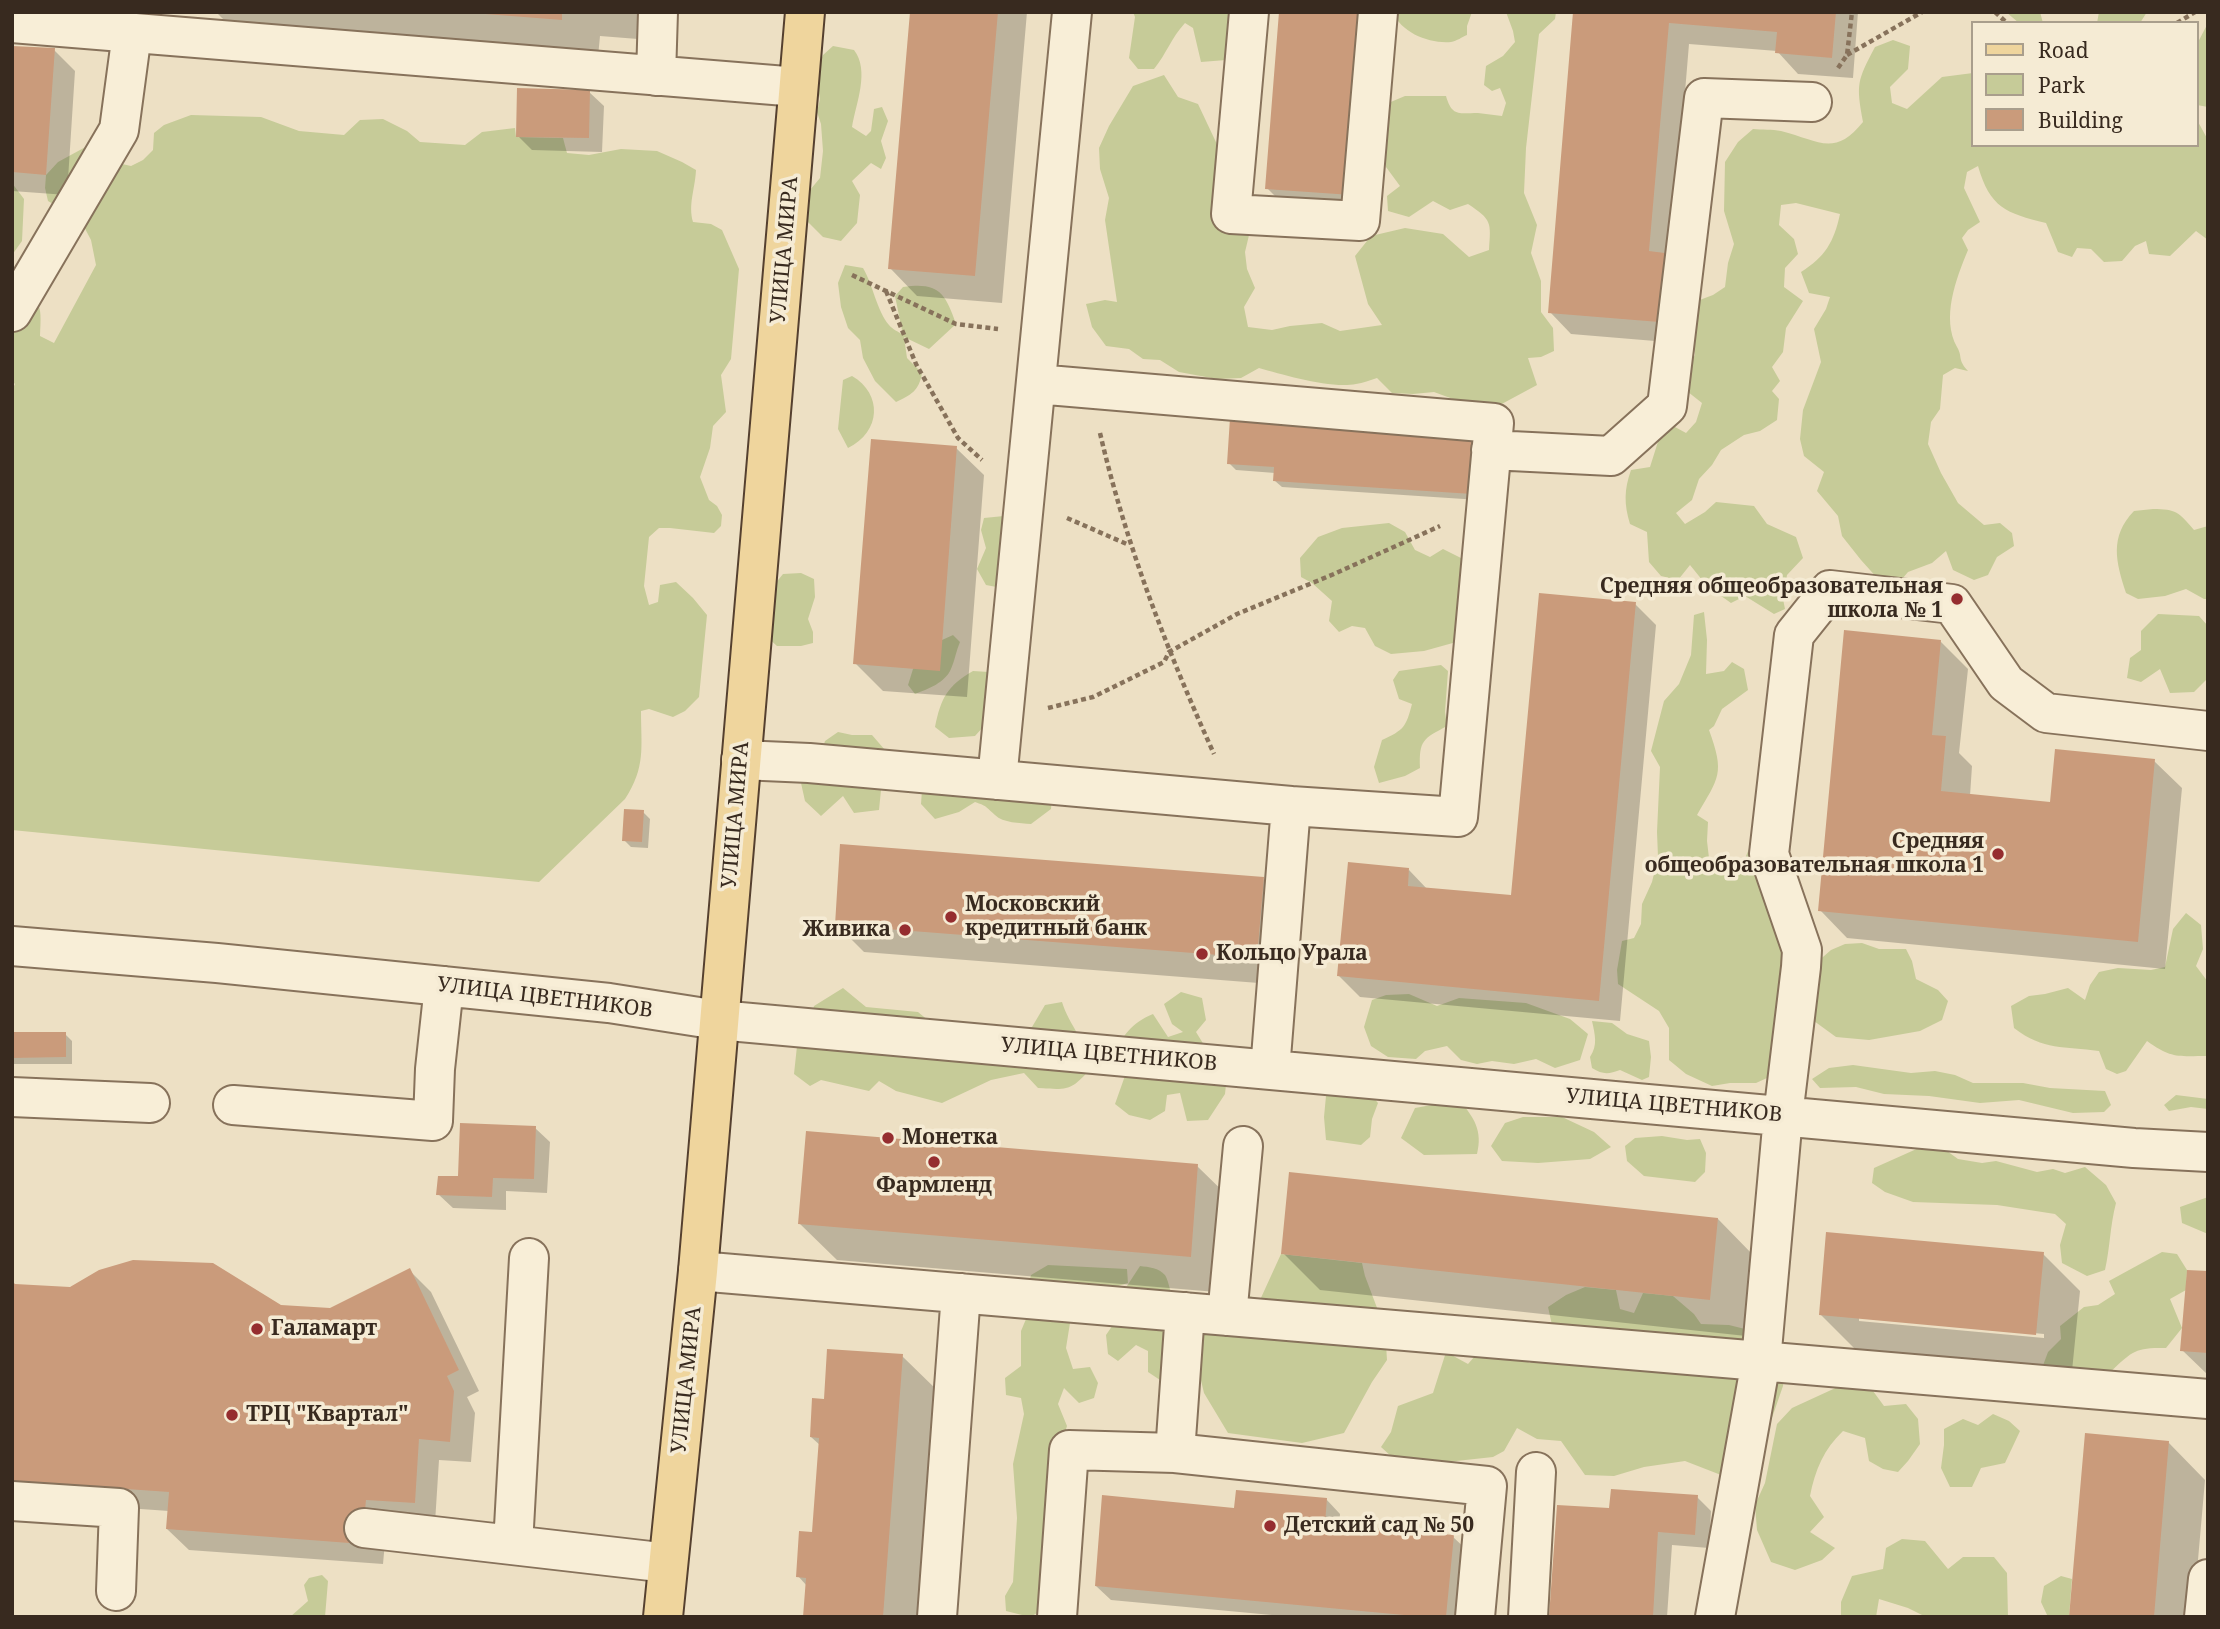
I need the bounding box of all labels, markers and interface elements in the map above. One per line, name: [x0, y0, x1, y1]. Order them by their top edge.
legend: [1972, 21, 2199, 147]
text: Road: [2038, 36, 2089, 64]
text: Park: [2038, 71, 2085, 99]
text: Building: [2038, 106, 2123, 134]
street label: УЛИЦА МИРА: [766, 175, 804, 325]
place label: Средняя общеобразовательная школа № 1: [1600, 574, 1943, 624]
marker: Средняя общеобразовательная школа № 1: [1949, 591, 1965, 607]
street label: УЛИЦА МИРА: [717, 740, 755, 890]
place label: Средняя общеобразовательная школа 1: [1645, 829, 1984, 879]
marker: Средняя общеобразовательная школа 1: [1990, 846, 2006, 862]
place label: Московский кредитный банк: [965, 892, 1147, 942]
marker: Московский кредитный банк: [943, 909, 959, 925]
place label: Живика: [803, 917, 891, 943]
marker: Живика: [897, 922, 913, 938]
place label: Кольцо Урала: [1216, 941, 1368, 967]
marker: Кольцо Урала: [1194, 946, 1210, 962]
street label: УЛИЦА ЦВЕТНИКОВ: [436, 972, 654, 1024]
street label: УЛИЦА ЦВЕТНИКОВ: [1000, 1033, 1218, 1077]
street label: УЛИЦА ЦВЕТНИКОВ: [1565, 1084, 1783, 1128]
place label: Монетка: [902, 1125, 998, 1151]
marker: Монетка: [880, 1130, 896, 1146]
marker: Фармленд: [926, 1154, 942, 1170]
place label: Фармленд: [876, 1173, 992, 1199]
street label: УЛИЦА МИРА: [667, 1305, 707, 1455]
place label: Галамарт: [271, 1316, 377, 1342]
marker: Галамарт: [249, 1321, 265, 1337]
place label: ТРЦ "Квартал": [246, 1402, 409, 1428]
marker: ТРЦ "Квартал": [224, 1407, 240, 1423]
place label: Детский сад № 50: [1284, 1513, 1474, 1539]
marker: Детский сад № 50: [1262, 1518, 1278, 1534]

